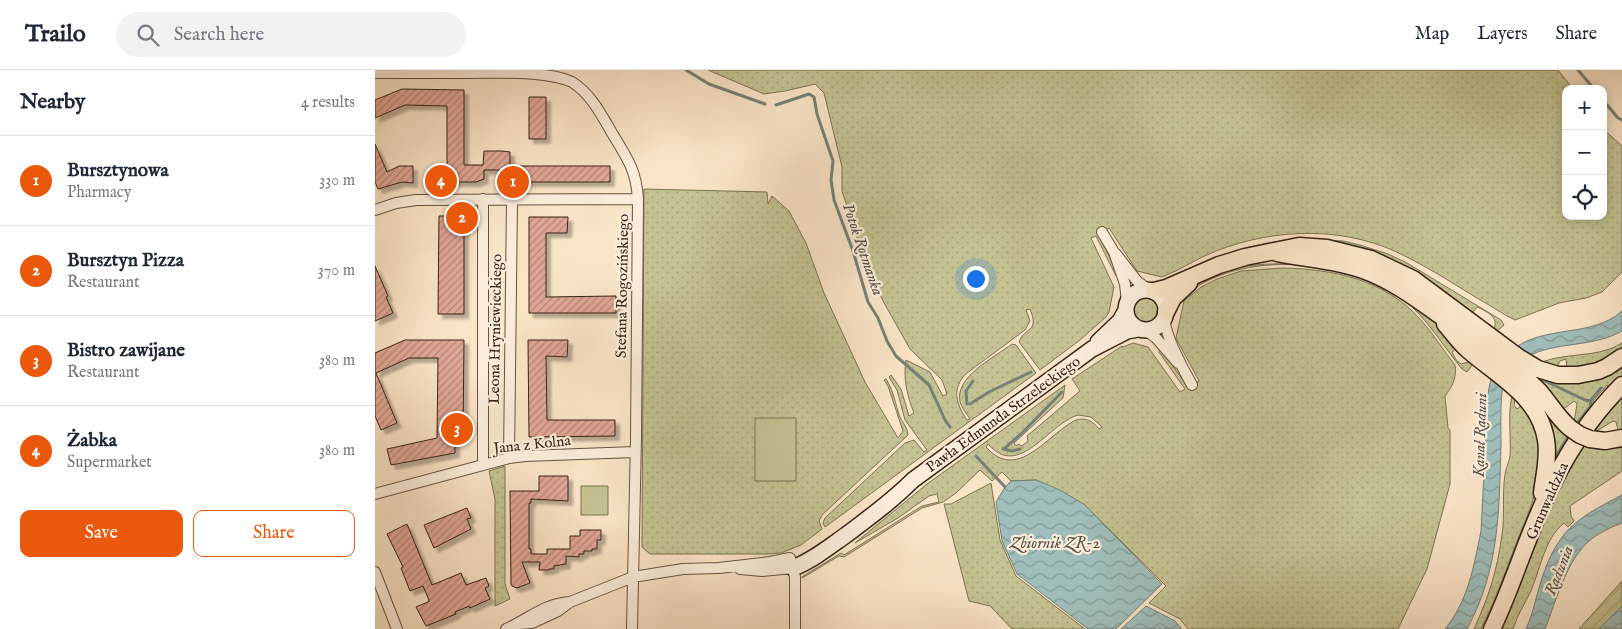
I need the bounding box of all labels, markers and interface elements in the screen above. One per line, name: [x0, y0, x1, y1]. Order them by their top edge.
search box: [116, 12, 466, 57]
text: Trailo: [25, 19, 86, 50]
icon: search: [134, 21, 162, 49]
text: Search here: [174, 23, 264, 47]
text: Map: [1415, 23, 1449, 46]
text: Layers: [1477, 23, 1528, 46]
text: Share: [1556, 23, 1597, 46]
map controls: [1562, 85, 1607, 220]
button: +: [1562, 85, 1607, 130]
text: Nearby: [20, 89, 85, 116]
text: 4 results: [301, 93, 355, 113]
button: −: [1562, 130, 1607, 175]
text: Bursztynowa: [67, 159, 169, 183]
pin: 4: [425, 162, 457, 200]
pin: 1: [497, 163, 529, 201]
text: 1: [33, 171, 39, 191]
text: 330 m: [319, 171, 355, 191]
button: locate: [1562, 175, 1607, 220]
text: Pharmacy: [67, 183, 132, 203]
pin: 2: [446, 199, 478, 237]
water label: Potok Rotmanka: [837, 201, 887, 298]
street label: Stefana Rogozińskiego: [612, 214, 633, 358]
text: Bursztyn Pizza: [67, 249, 184, 273]
street label: Leona Hryniewieckiego: [485, 254, 506, 404]
text: 2: [32, 261, 40, 281]
text: 370 m: [318, 261, 355, 281]
your location: [963, 266, 989, 292]
text: Restaurant: [67, 273, 140, 293]
text: Bistro zawijane: [67, 339, 185, 363]
text: 3: [33, 351, 39, 371]
text: 380 m: [319, 351, 355, 371]
street label: Pawła Edmunda Strzeleckiego: [922, 352, 1084, 477]
text: Restaurant: [67, 363, 140, 383]
water label: Kanał Raduni: [1470, 391, 1493, 478]
pin: 3: [441, 410, 473, 448]
text: Żabka: [67, 429, 117, 453]
street label: Jana z Kolna: [490, 431, 572, 458]
text: 4: [32, 441, 40, 461]
text: 380 m: [319, 441, 355, 461]
text: Supermarket: [67, 453, 152, 473]
street label: Grunwaldzka: [1522, 459, 1573, 543]
button: Save: [20, 510, 183, 557]
button: Share: [193, 510, 355, 557]
water label: Zbiornik ZR-2: [1008, 534, 1100, 554]
water label: Radunia: [1541, 543, 1579, 598]

